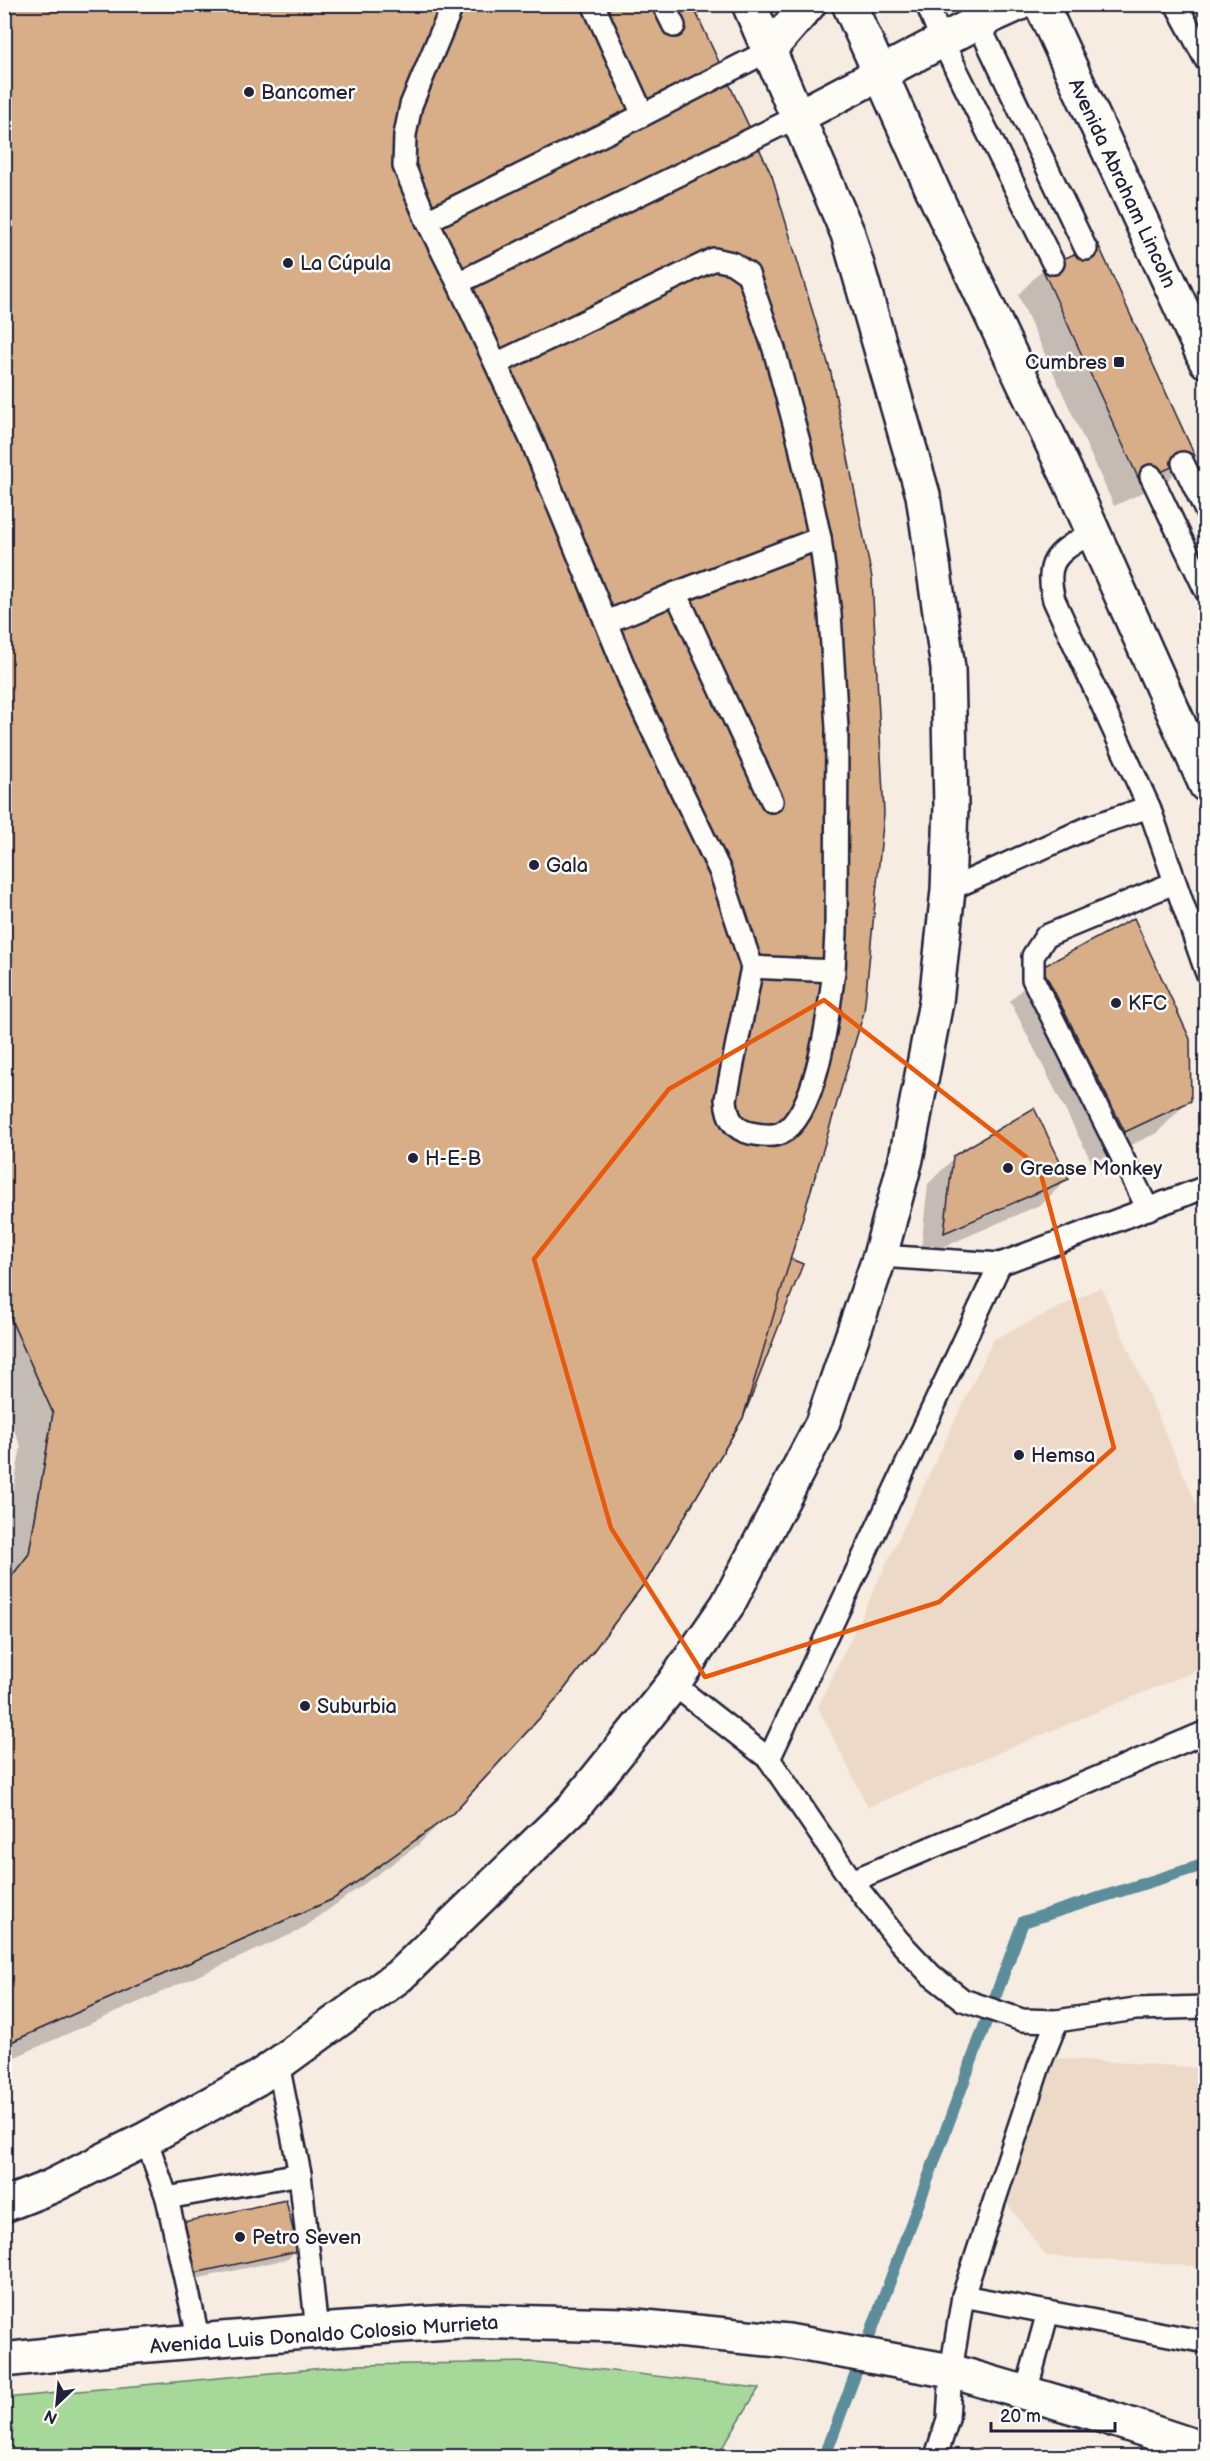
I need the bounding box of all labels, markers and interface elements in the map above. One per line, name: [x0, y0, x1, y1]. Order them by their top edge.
street label: Avenida Abraham Lincoln: [1063, 75, 1181, 292]
place label: Bancomer: [261, 81, 356, 105]
marker: Bancomer: [242, 85, 256, 99]
place label: La Cúpula: [300, 252, 391, 276]
marker: La Cúpula: [281, 256, 295, 270]
place label: Cumbres: [1025, 351, 1107, 375]
marker: Cumbres: [1112, 355, 1126, 369]
place label: Gala: [546, 854, 588, 878]
marker: Gala: [527, 858, 541, 872]
place label: KFC: [1128, 992, 1167, 1016]
marker: KFC: [1109, 996, 1123, 1010]
place label: H-E-B: [425, 1147, 481, 1171]
marker: H-E-B: [406, 1151, 420, 1165]
place label: Grease Monkey: [1020, 1157, 1162, 1181]
marker: Grease Monkey: [1001, 1161, 1015, 1175]
place label: Hemsa: [1031, 1444, 1095, 1468]
marker: Hemsa: [1012, 1448, 1026, 1462]
place label: Suburbia: [317, 1695, 397, 1719]
marker: Suburbia: [298, 1699, 312, 1713]
place label: Petro Seven: [252, 2226, 361, 2250]
marker: Petro Seven: [233, 2230, 247, 2244]
street label: Avenida Luis Donaldo Colosio Murrieta: [149, 2311, 499, 2359]
north arrow: [27, 2374, 87, 2434]
scale bar: [991, 2395, 1116, 2433]
text: N: [42, 2405, 61, 2427]
text: 20 m: [1000, 2406, 1041, 2427]

